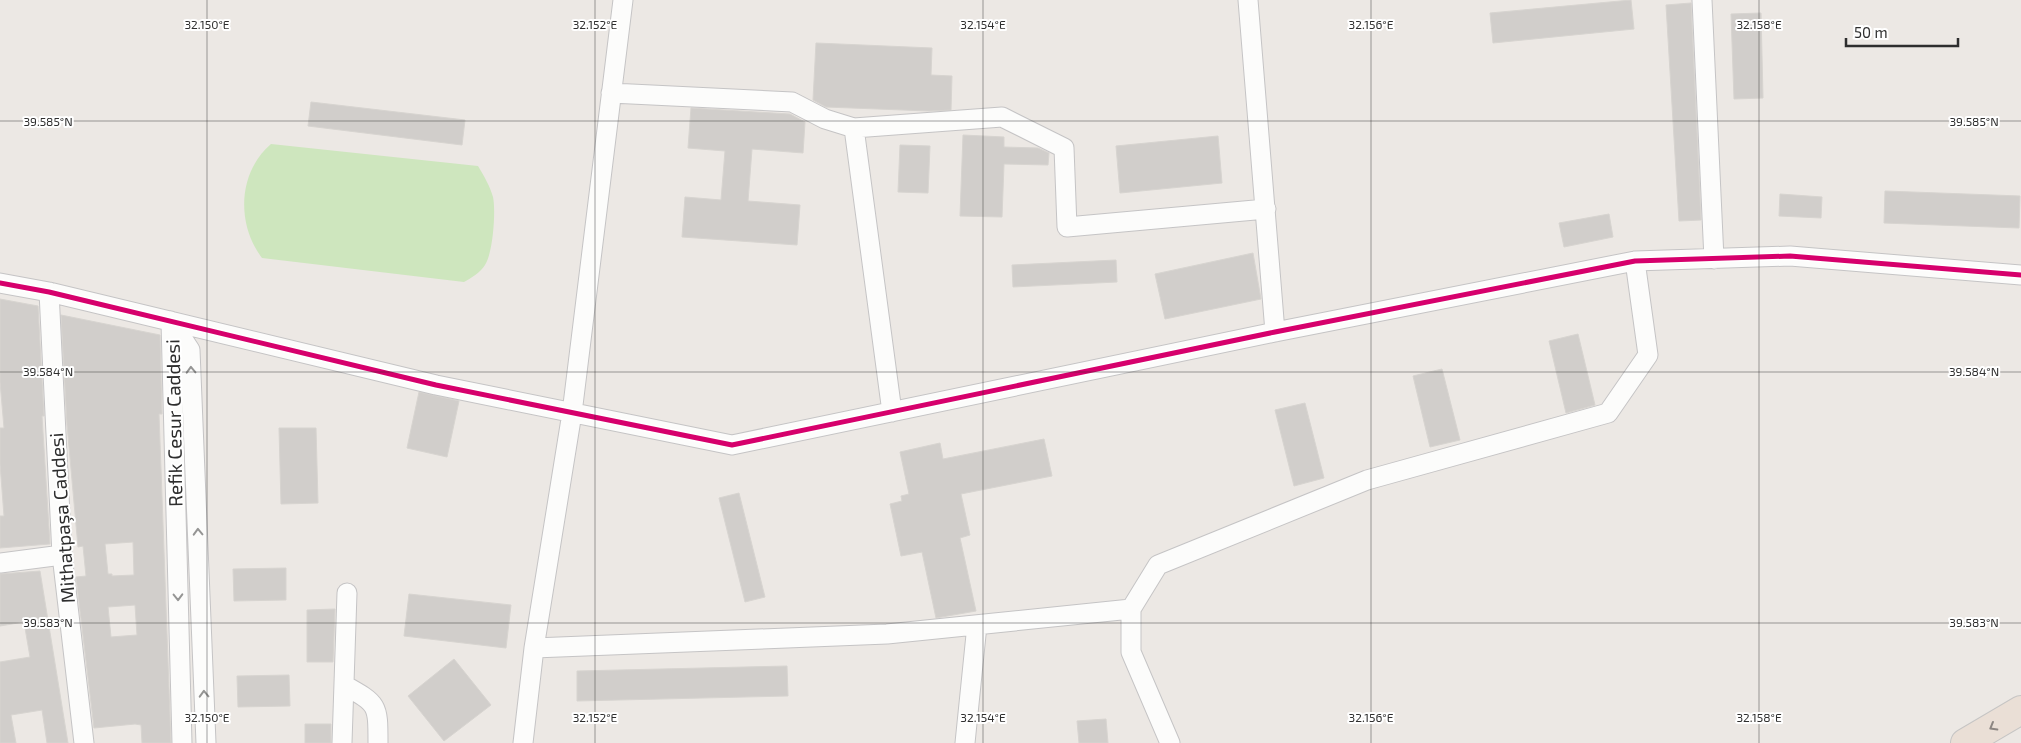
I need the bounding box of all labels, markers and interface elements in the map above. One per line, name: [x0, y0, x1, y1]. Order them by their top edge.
scale bar: [1846, 15, 1958, 47]
text: 32.150°E: [184, 17, 230, 31]
text: 32.152°E: [573, 17, 618, 31]
text: 32.154°E: [960, 17, 1006, 31]
text: 32.156°E: [1349, 17, 1394, 31]
text: 32.158°E: [1736, 17, 1782, 31]
text: 50 m: [1854, 23, 1888, 41]
text: 39.585°N: [23, 114, 73, 128]
text: 39.585°N: [1949, 114, 1999, 128]
street label: Refik Cesur Caddesi: [161, 339, 186, 507]
text: 39.584°N: [23, 364, 73, 378]
text: 39.584°N: [1949, 364, 1999, 378]
one-way arrow: [186, 365, 197, 373]
street label: Mithatpaşa Caddesi: [44, 432, 80, 604]
one-way arrow: [192, 528, 203, 536]
one-way arrow: [172, 594, 183, 602]
text: 39.583°N: [23, 615, 73, 629]
text: 39.583°N: [1949, 615, 1999, 629]
one-way arrow: [199, 690, 210, 698]
text: 32.150°E: [184, 710, 230, 724]
text: 32.152°E: [573, 710, 618, 724]
text: 32.154°E: [960, 710, 1006, 724]
text: 32.156°E: [1349, 710, 1394, 724]
text: 32.158°E: [1736, 710, 1782, 724]
one-way arrow: [1989, 720, 1998, 730]

